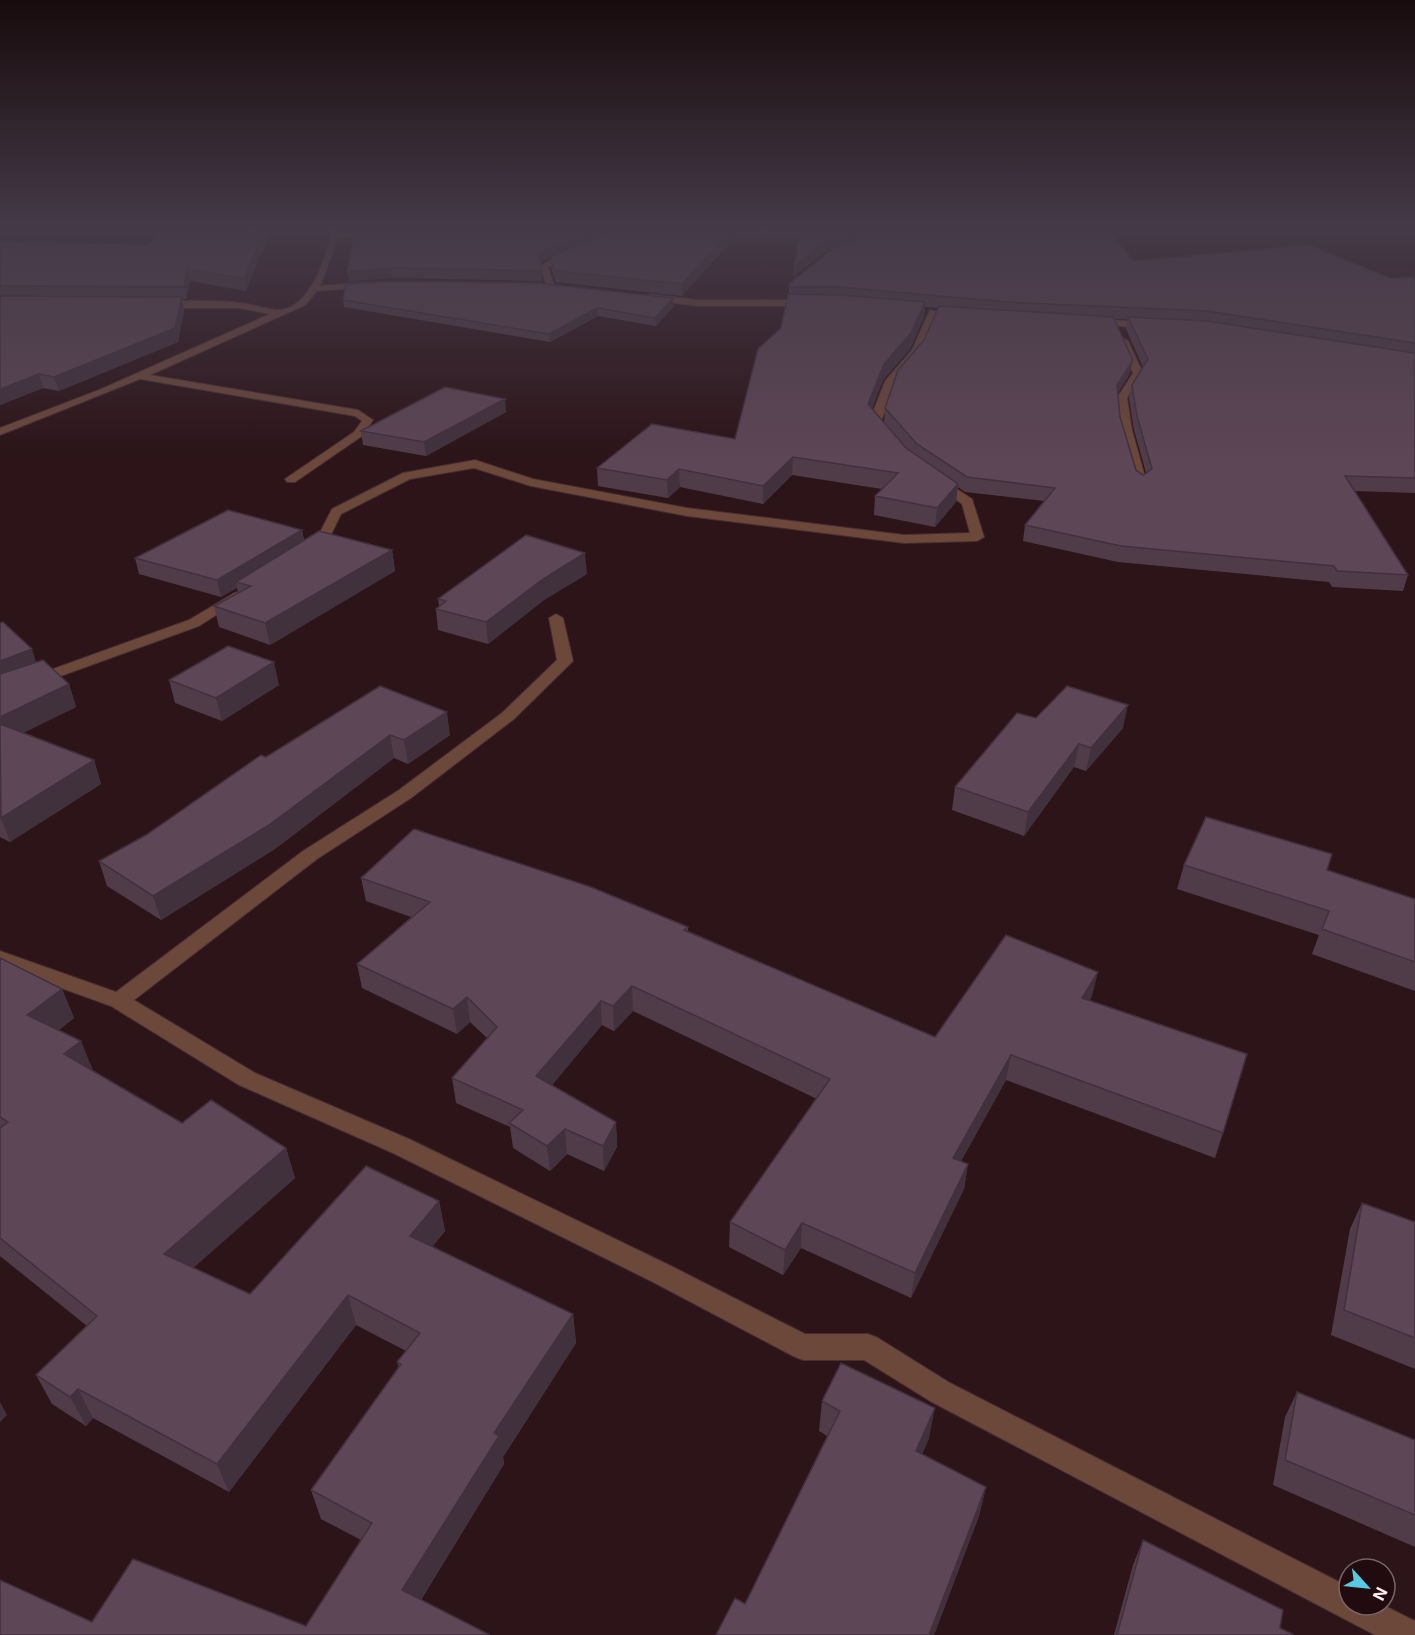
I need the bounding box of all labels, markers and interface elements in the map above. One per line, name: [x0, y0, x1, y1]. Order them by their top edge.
north arrow: [1337, 1557, 1397, 1617]
text: N: [1369, 1584, 1392, 1604]

